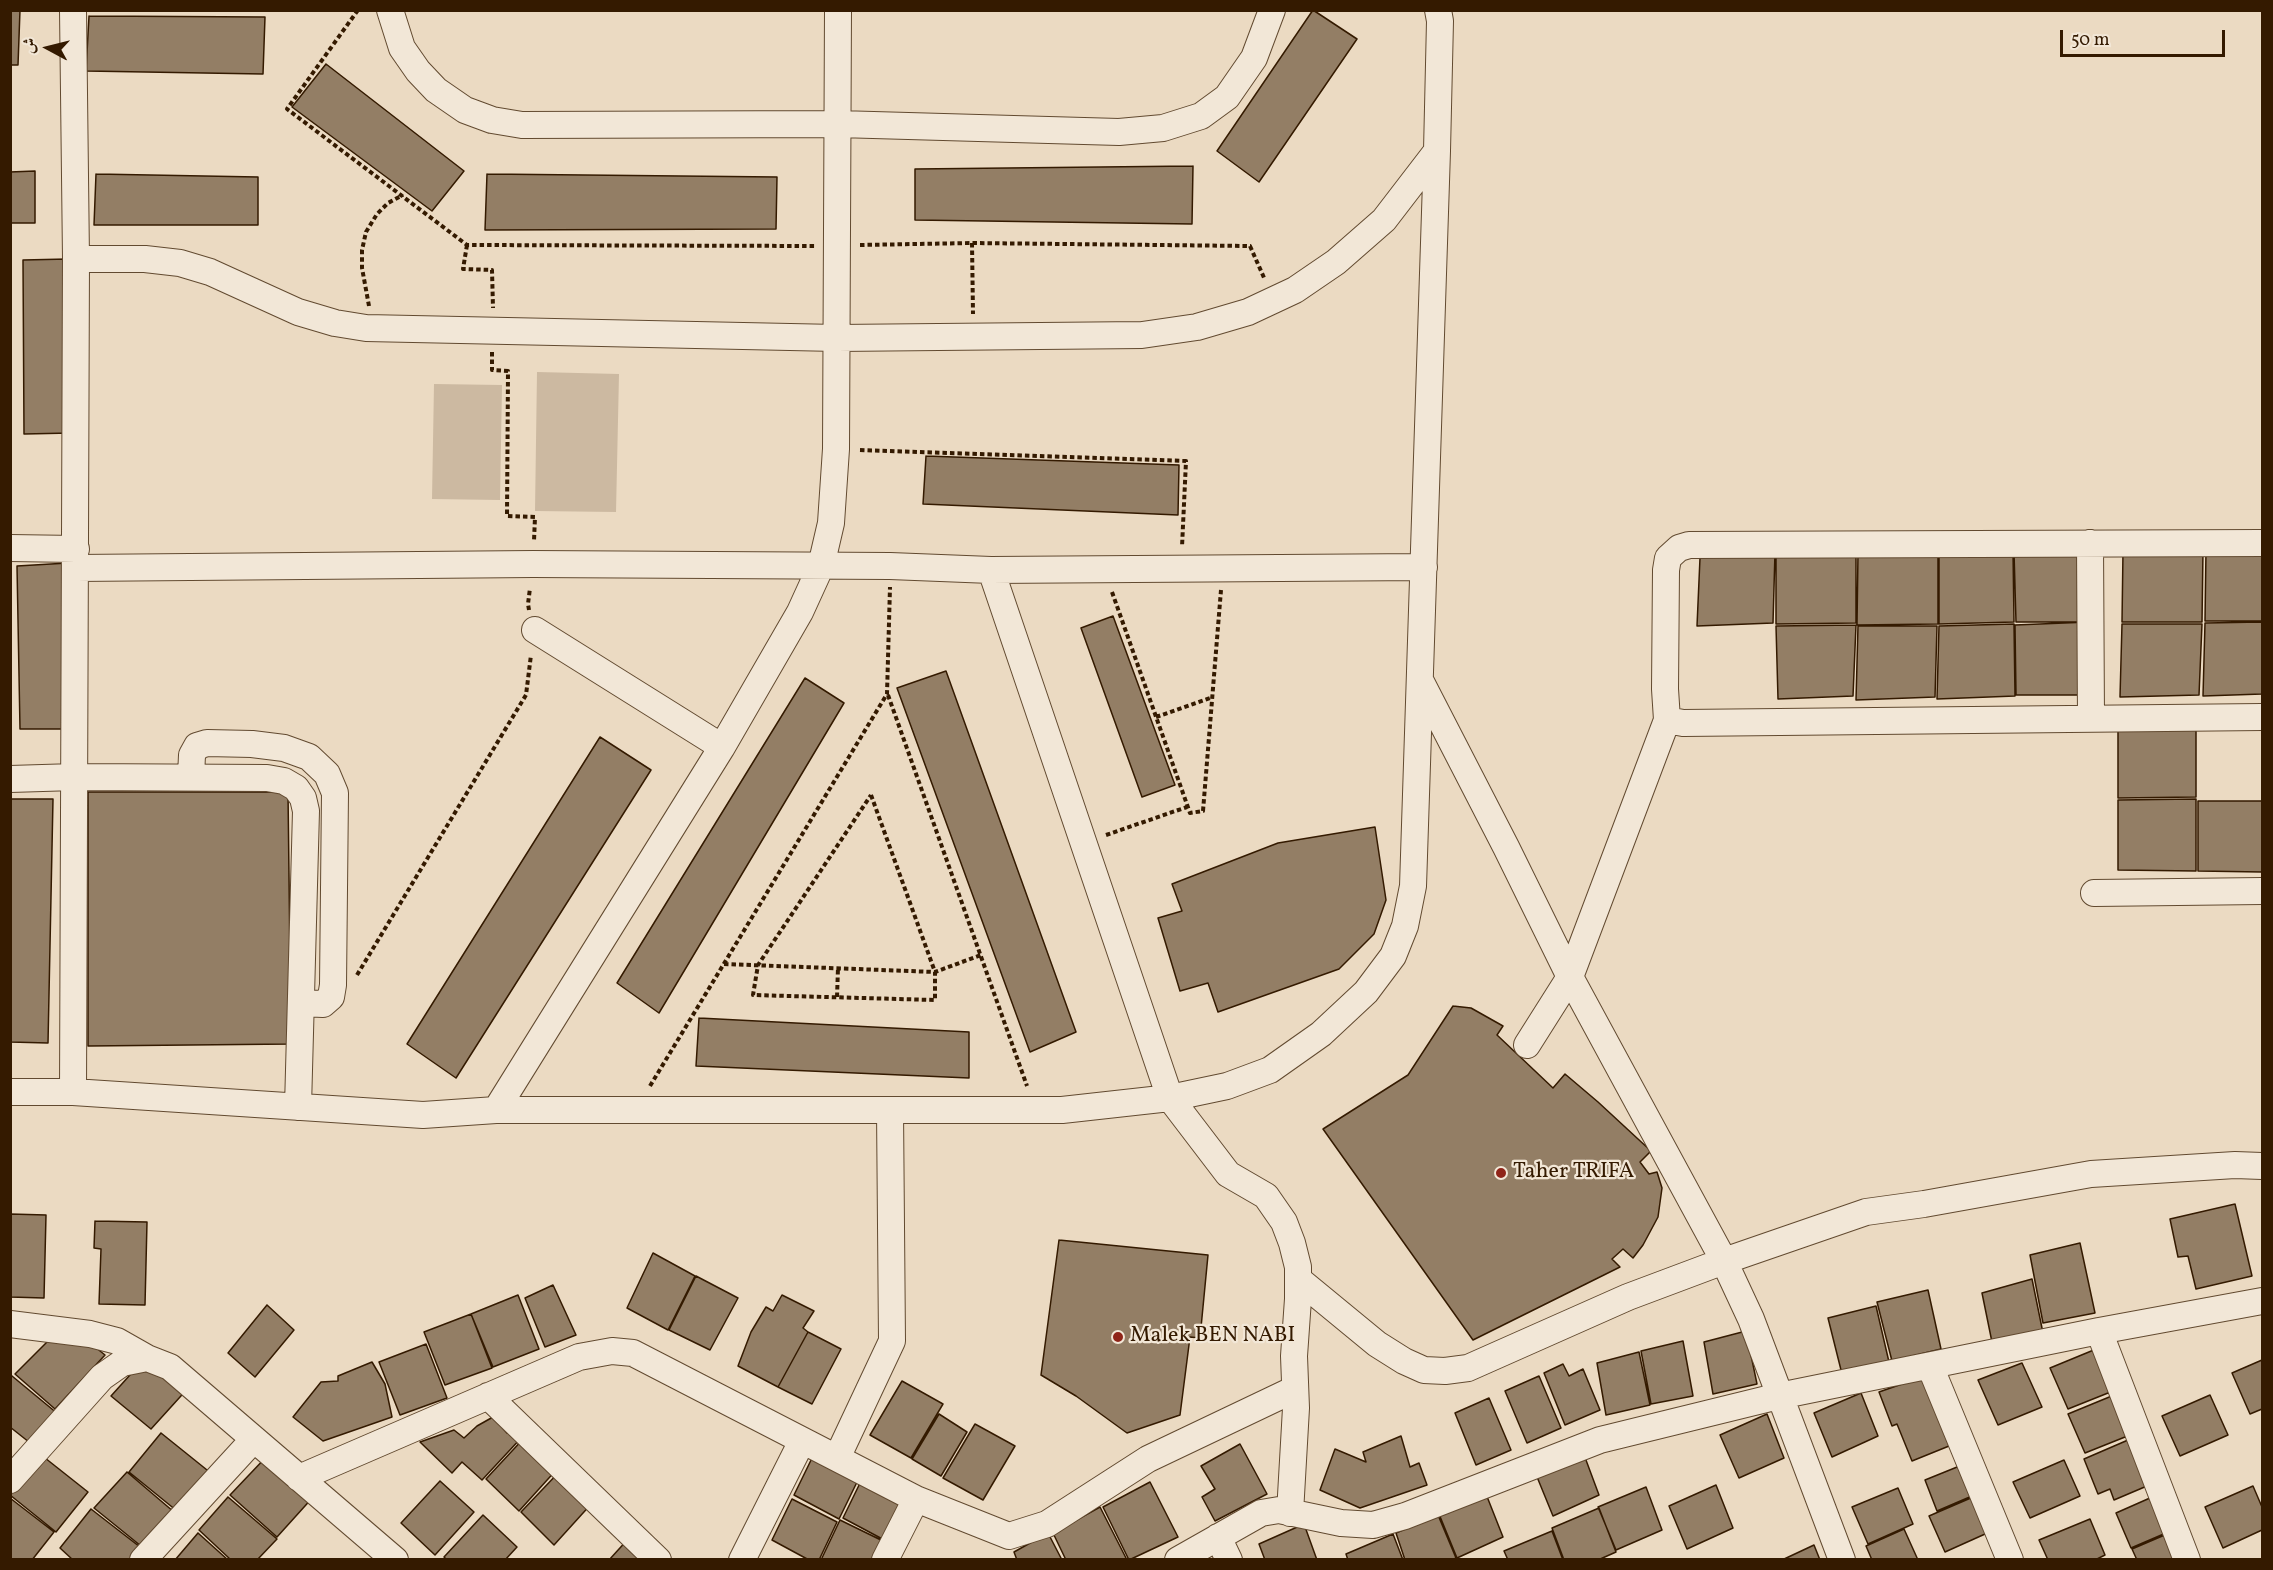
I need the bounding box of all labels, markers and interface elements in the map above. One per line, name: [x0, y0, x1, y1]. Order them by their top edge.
north arrow: [18, 18, 78, 78]
scale bar: [2063, 18, 2228, 56]
text: 50 m: [2071, 28, 2110, 53]
text: ش: [18, 37, 42, 55]
place label: Taher TRIFA: [1513, 1160, 1634, 1186]
marker: Taher TRIFA: [1494, 1166, 1508, 1180]
place label: Malek BEN NABI: [1130, 1324, 1295, 1350]
marker: Malek BEN NABI: [1111, 1330, 1125, 1344]

